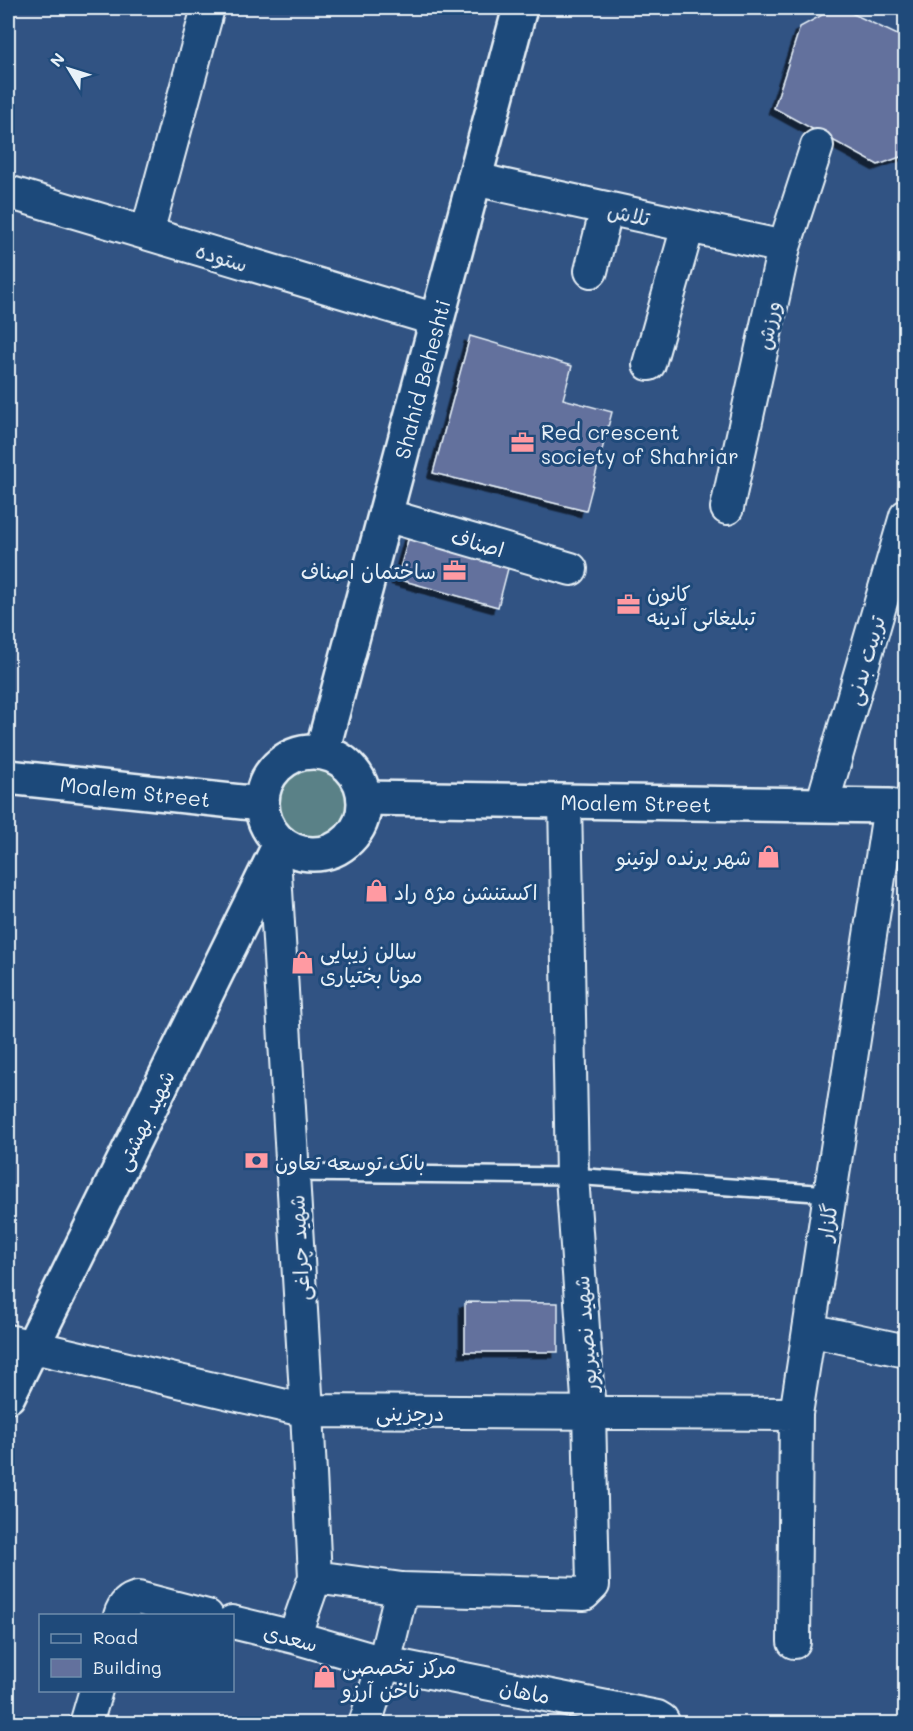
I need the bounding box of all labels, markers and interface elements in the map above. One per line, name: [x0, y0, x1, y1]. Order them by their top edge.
north arrow: [39, 39, 99, 99]
text: N: [45, 48, 69, 71]
street label: تلاش: [605, 195, 654, 231]
street label: ستوده: [192, 235, 251, 278]
street label: Shahid Beheshti: [387, 296, 455, 462]
street label: ورزش: [749, 298, 785, 352]
place label: Red crescent society of Shahriar: [541, 418, 739, 469]
office icon: Red crescent society of Shahriar: [510, 430, 536, 456]
street label: اصناف: [448, 522, 508, 562]
place label: ساختمان اصناف: [301, 557, 436, 584]
office icon: ساختمان اصناف: [441, 557, 467, 583]
place label: کانون تبلیغاتی آدینه: [647, 579, 756, 632]
office icon: کانون تبلیغاتی آدینه: [616, 591, 642, 617]
street label: تربیت بدنی: [838, 611, 892, 708]
street label: Moalem Street: [59, 769, 212, 812]
street label: Moalem Street: [560, 787, 712, 817]
place label: شهر پرنده لوتینو: [615, 843, 751, 872]
shop icon: شهر پرنده لوتینو: [756, 843, 782, 869]
shop icon: اکستنشن مژه راد: [363, 878, 389, 904]
place label: اکستنشن مژه راد: [394, 878, 538, 905]
place label: سالن زیبایی مونا بختیاری: [320, 937, 423, 989]
shop icon: سالن زیبایی مونا بختیاری: [289, 949, 315, 975]
street label: شهید بهشتی: [108, 1065, 182, 1176]
bank icon: بانک توسعه تعاون: [244, 1148, 270, 1174]
place label: بانک توسعه تعاون: [275, 1148, 425, 1176]
street label: شهید چراغی: [282, 1194, 316, 1302]
street label: گلزار: [809, 1201, 842, 1245]
street label: شهید نصیرپور: [566, 1275, 603, 1395]
street label: درجزینی: [376, 1399, 444, 1428]
legend: [39, 1614, 234, 1692]
street label: سعدی: [261, 1617, 321, 1657]
text: Road: [93, 1625, 138, 1649]
place label: مرکز تخصصی ناخن آرزو: [340, 1652, 456, 1703]
text: Building: [93, 1655, 161, 1679]
shop icon: مرکز تخصصی ناخن آرزو: [311, 1664, 337, 1690]
street label: ماهان: [497, 1673, 553, 1709]

